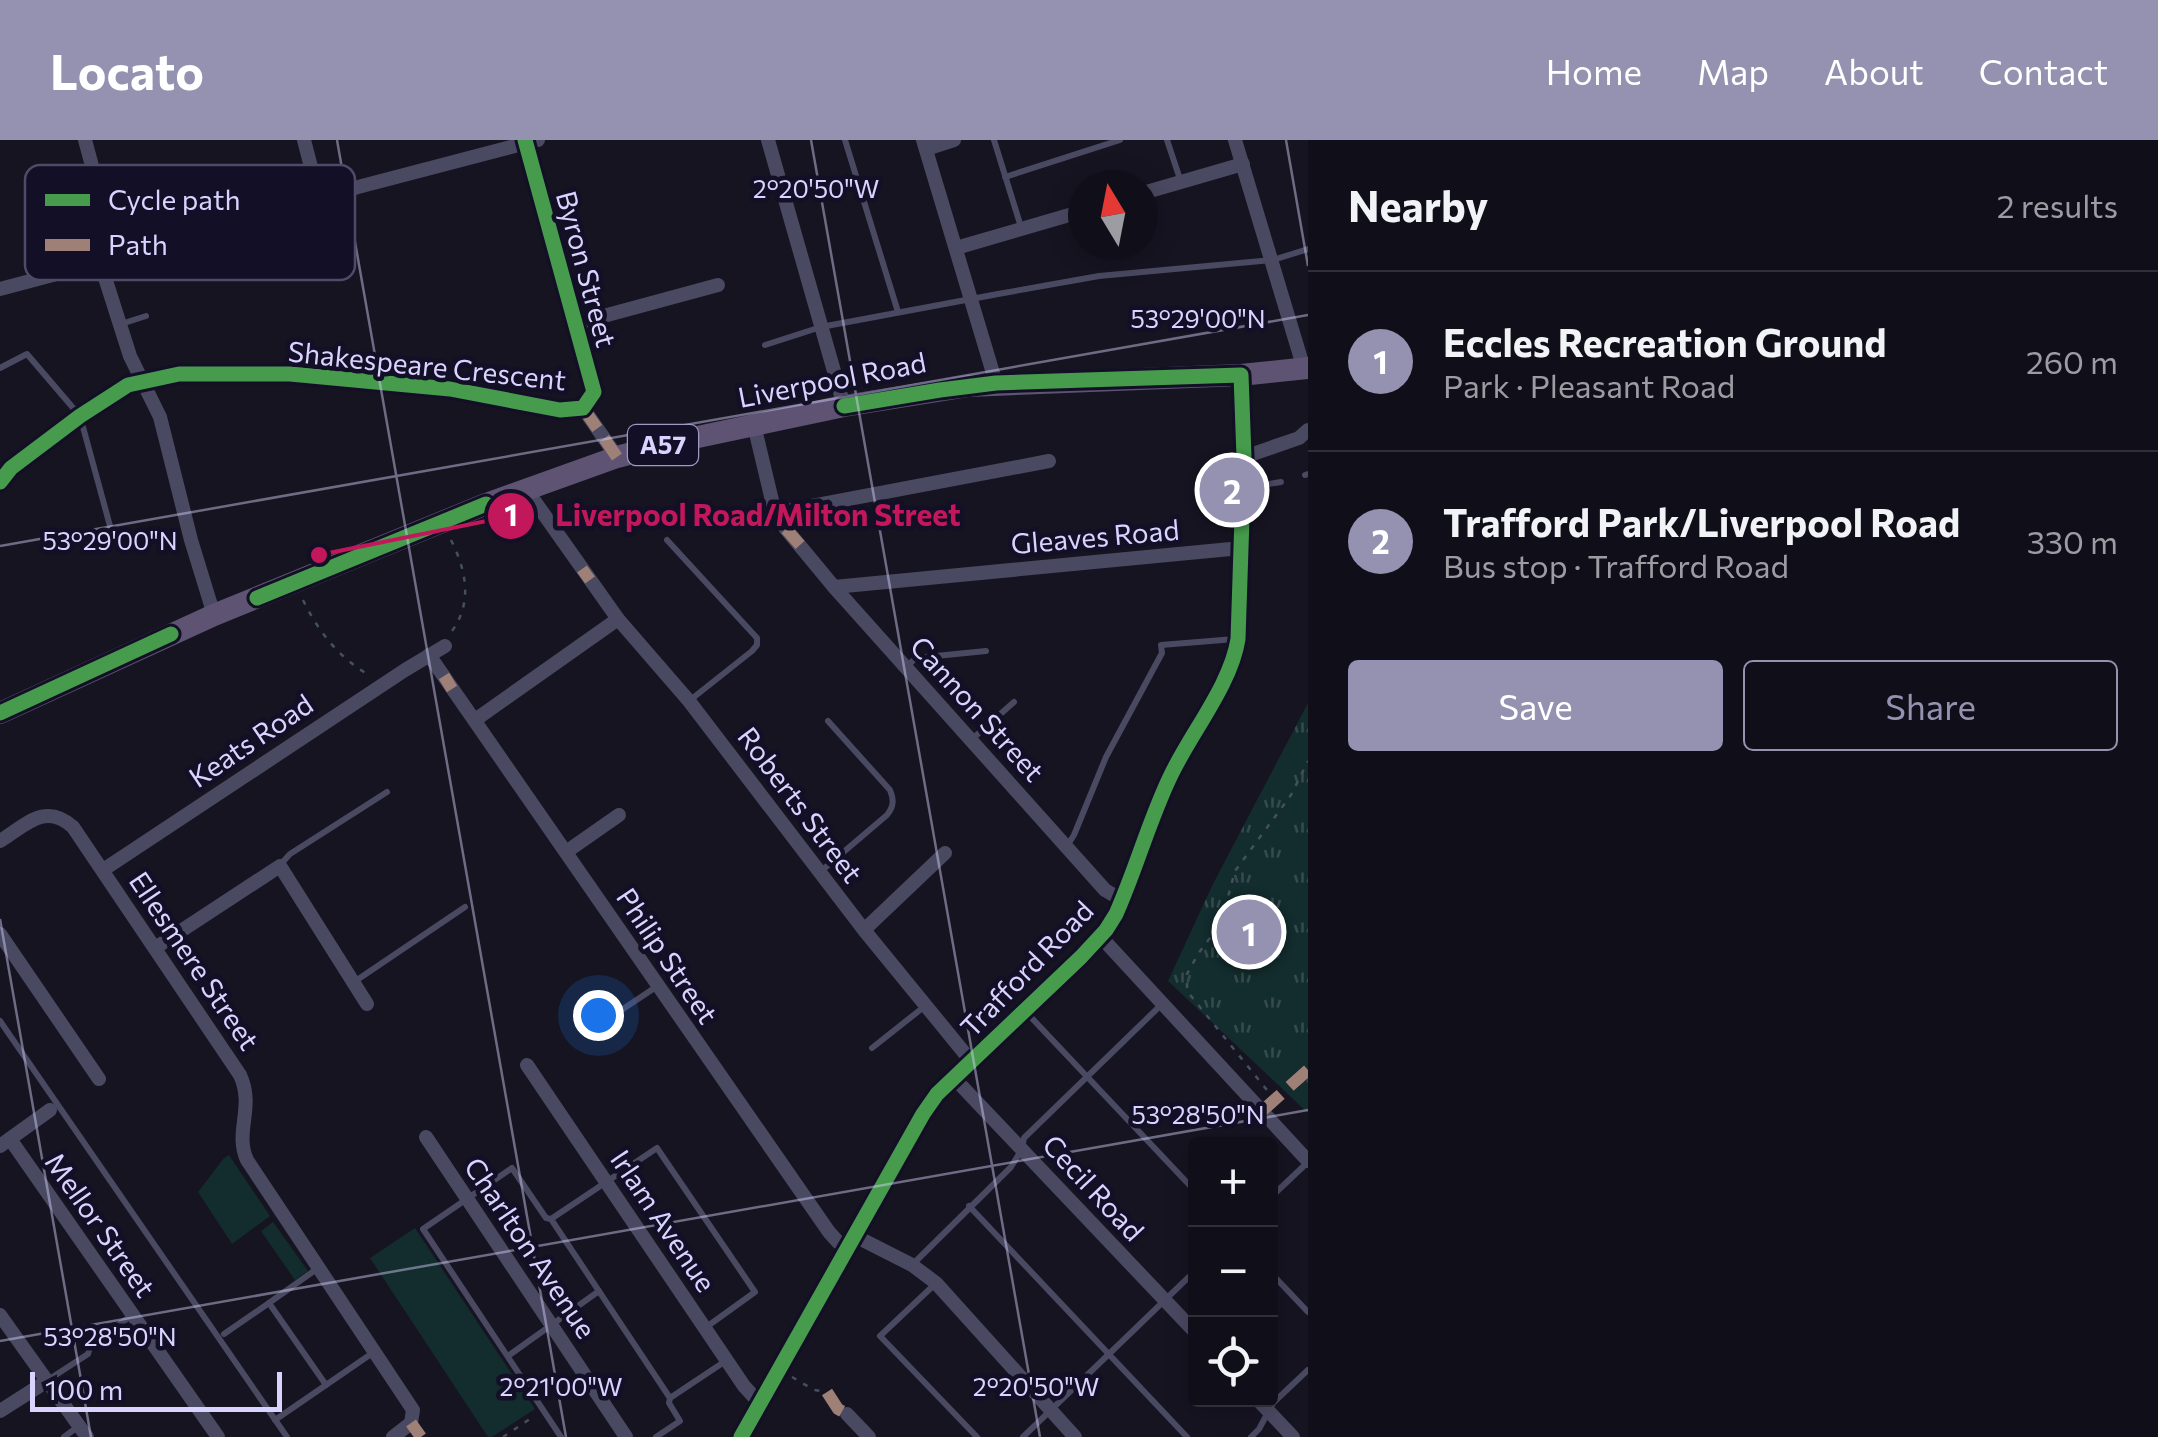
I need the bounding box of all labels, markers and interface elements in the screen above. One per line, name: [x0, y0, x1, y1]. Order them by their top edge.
text: Locato: [50, 41, 204, 100]
text: Home: [1546, 49, 1642, 92]
text: Map: [1697, 49, 1769, 92]
text: About: [1824, 49, 1924, 92]
text: Contact: [1979, 49, 2108, 92]
legend: [25, 165, 355, 280]
north arrow: [1068, 170, 1158, 260]
text: 2°20'50"W: [753, 173, 879, 203]
text: Nearby: [1348, 179, 1488, 231]
text: Cycle path: [108, 182, 240, 216]
text: 2 results: [1997, 185, 2118, 225]
street label: Byron Street: [550, 187, 624, 351]
text: Path: [108, 227, 168, 261]
text: 53°29'00"N: [1130, 303, 1266, 333]
text: Eccles Recreation Ground: [1443, 318, 1886, 365]
street label: Shakespeare Crescent: [286, 333, 568, 397]
text: 1: [1373, 341, 1388, 381]
text: 260 m: [2026, 341, 2118, 381]
street label: Liverpool Road: [735, 344, 929, 414]
text: Park · Pleasant Road: [1443, 365, 1735, 405]
road number: A57: [628, 425, 698, 465]
pin: 2: [1200, 452, 1264, 528]
callout: Liverpool Road/Milton Street: [486, 486, 981, 546]
text: 1: [504, 495, 518, 532]
text: Liverpool Road/Milton Street: [555, 495, 961, 532]
text: Trafford Park/Liverpool Road: [1443, 498, 1960, 545]
street label: Gleaves Road: [1009, 512, 1181, 560]
text: 2: [1371, 521, 1390, 561]
text: 330 m: [2027, 521, 2118, 561]
text: 53°29'00"N: [42, 525, 178, 555]
text: Bus stop · Trafford Road: [1443, 545, 1789, 585]
street label: Cannon Street: [904, 629, 1052, 788]
button: Save: [1348, 660, 1723, 751]
button: Share: [1743, 660, 2118, 751]
street label: Keats Road: [182, 686, 319, 794]
street label: Roberts Street: [731, 720, 870, 889]
street label: Ellesmere Street: [123, 865, 267, 1056]
street label: Philip Street: [610, 881, 726, 1030]
street label: Trafford Road: [953, 893, 1100, 1044]
pin: 1: [1216, 894, 1282, 970]
your location: [573, 990, 624, 1041]
text: 53°28'50"N: [1131, 1099, 1265, 1129]
street label: Cecil Road: [1036, 1127, 1151, 1247]
map controls: [1188, 1137, 1278, 1407]
button: +: [1188, 1137, 1278, 1227]
street label: Irlam Avenue: [604, 1143, 724, 1298]
street label: Mellor Street: [39, 1146, 163, 1303]
street label: Charlton Avenue: [458, 1151, 604, 1344]
button: −: [1188, 1227, 1278, 1317]
button: locate: [1188, 1317, 1278, 1407]
text: 53°28'50"N: [43, 1321, 177, 1351]
scale bar: [30, 1367, 282, 1412]
text: 2°21'00"W: [500, 1371, 622, 1401]
text: 2°20'50"W: [973, 1371, 1099, 1401]
text: 100 m: [45, 1372, 123, 1406]

